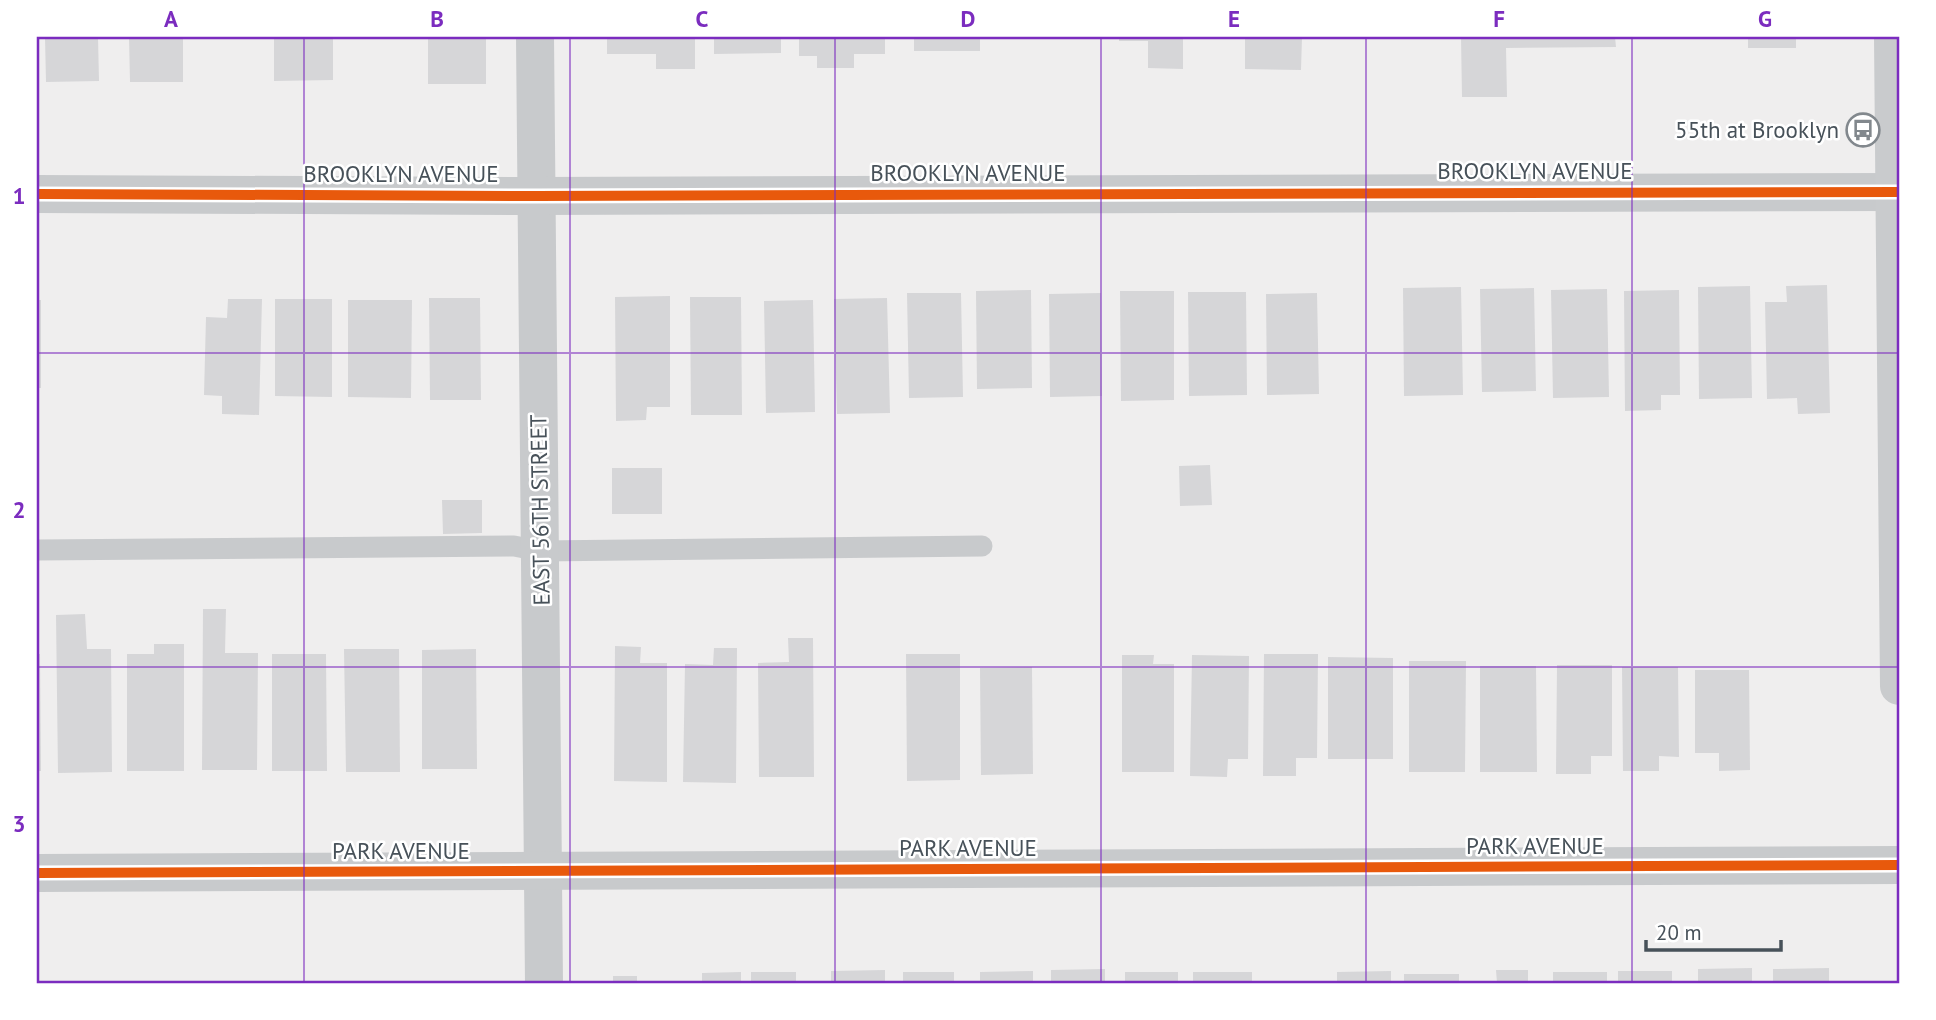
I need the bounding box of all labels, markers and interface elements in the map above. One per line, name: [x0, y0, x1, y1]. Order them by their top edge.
text: A: [164, 4, 178, 33]
text: B: [430, 4, 444, 33]
text: C: [696, 4, 709, 33]
text: D: [961, 4, 975, 33]
text: E: [1228, 4, 1240, 33]
text: F: [1493, 4, 1505, 33]
text: G: [1758, 4, 1772, 33]
bus stop icon: 55th at Brooklyn: [1844, 111, 1882, 149]
place label: 55th at Brooklyn: [1675, 115, 1839, 144]
street label: BROOKLYN AVENUE: [1437, 156, 1633, 185]
street label: BROOKLYN AVENUE: [870, 158, 1066, 187]
street label: BROOKLYN AVENUE: [303, 159, 499, 188]
text: 1: [12, 181, 26, 210]
street label: EAST 56TH STREET: [523, 414, 556, 606]
text: 2: [12, 495, 26, 524]
text: 3: [12, 809, 26, 838]
street label: PARK AVENUE: [1466, 831, 1604, 860]
street label: PARK AVENUE: [899, 833, 1037, 862]
street label: PARK AVENUE: [332, 836, 470, 865]
scale bar: [1646, 908, 1780, 952]
text: 20 m: [1656, 919, 1702, 946]

